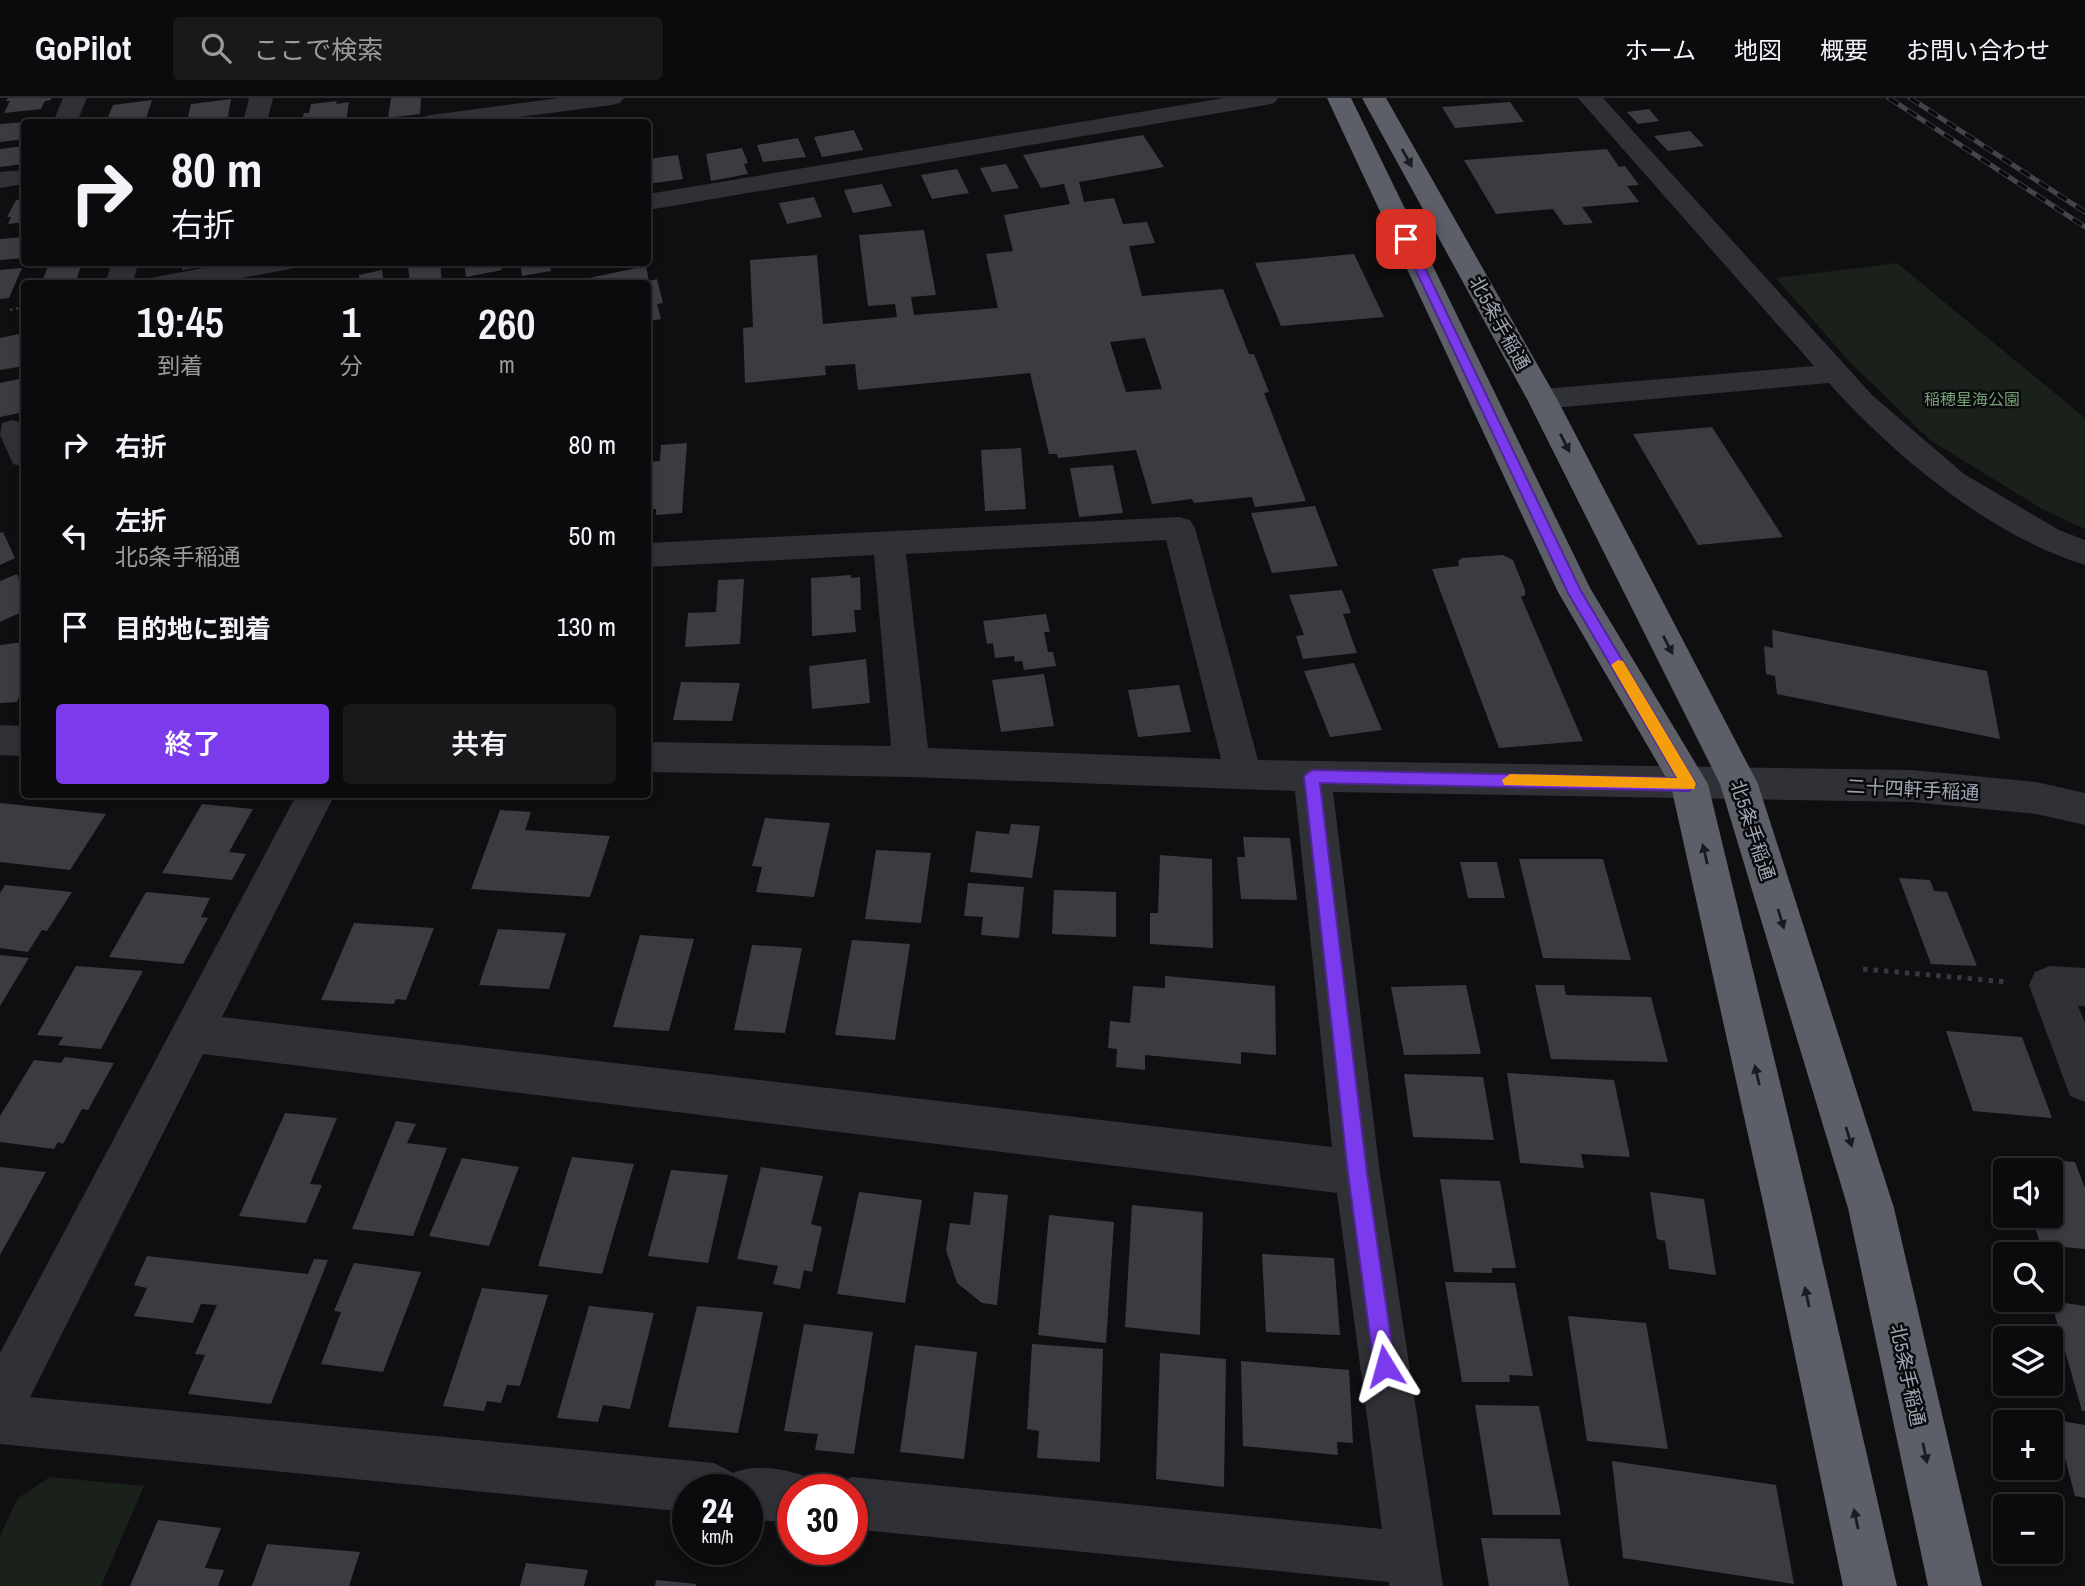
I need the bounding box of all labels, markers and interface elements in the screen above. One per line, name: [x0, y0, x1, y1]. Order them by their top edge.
search box: [173, 17, 663, 80]
text: GoPilot: [35, 26, 131, 70]
icon: search: [197, 29, 235, 67]
text: ここで検索: [253, 32, 383, 67]
text: ホーム: [1625, 34, 1696, 66]
text: 地図: [1734, 34, 1782, 66]
text: 概要: [1820, 34, 1868, 66]
text: お問い合わせ: [1906, 34, 2050, 66]
text: 80 m: [171, 136, 263, 202]
icon: right: [56, 147, 147, 238]
one-way arrow: [1401, 148, 1413, 167]
text: 右折: [171, 203, 235, 246]
pin: [1376, 209, 1436, 269]
icon: arrive: [1387, 220, 1425, 258]
street label: 北5条手稲通: [1463, 271, 1537, 375]
text: 19:45: [137, 294, 224, 350]
text: 1: [341, 294, 361, 350]
text: 260: [478, 296, 535, 352]
text: m: [499, 349, 515, 380]
text: 到着: [157, 350, 203, 381]
text: 分: [339, 350, 362, 381]
park label: 稲穂星海公園: [1924, 388, 2020, 410]
icon: right: [56, 426, 94, 464]
text: 80 m: [569, 427, 616, 462]
text: 右折: [115, 429, 167, 464]
one-way arrow: [1558, 433, 1570, 453]
text: 左折: [115, 503, 167, 538]
icon: left: [56, 517, 94, 555]
text: 50 m: [569, 518, 616, 553]
text: 北5条手稲通: [115, 541, 241, 572]
icon: arrive: [56, 608, 94, 646]
text: 130 m: [557, 609, 616, 644]
text: 目的地に到着: [115, 611, 271, 646]
one-way arrow: [1663, 635, 1674, 655]
button: 終了: [56, 704, 329, 784]
button: 共有: [343, 704, 616, 784]
street label: 二十四軒手稲通: [1846, 773, 1980, 805]
street label: 北5条手稲通: [1725, 777, 1781, 883]
one-way arrow: [1699, 843, 1710, 865]
one-way arrow: [1777, 909, 1787, 930]
one-way arrow: [1751, 1064, 1762, 1086]
one-way arrow: [1844, 1126, 1854, 1147]
map controls: [1993, 1158, 2063, 1564]
button: sound: [1993, 1158, 2063, 1228]
button: search: [1993, 1242, 2063, 1312]
one-way arrow: [1801, 1286, 1812, 1308]
street label: 北5条手稲通: [1885, 1322, 1931, 1428]
button: layers: [1993, 1326, 2063, 1396]
position arrow: [1348, 1329, 1422, 1403]
button: +: [1993, 1410, 2063, 1480]
one-way arrow: [1920, 1442, 1931, 1464]
speed limit sign: 30: [777, 1474, 868, 1565]
text: 24: [702, 1487, 733, 1534]
button: −: [1993, 1494, 2063, 1564]
one-way arrow: [1850, 1508, 1861, 1530]
text: km/h: [702, 1524, 734, 1549]

